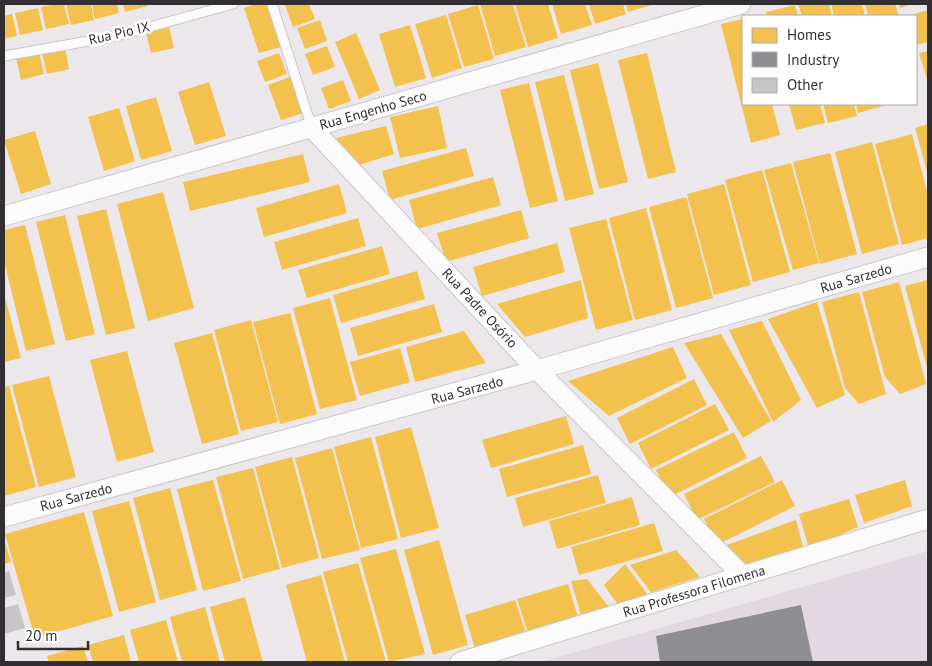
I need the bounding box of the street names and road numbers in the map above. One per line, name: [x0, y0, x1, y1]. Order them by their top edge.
street label: Rua Pio IX: [87, 17, 152, 49]
street label: Rua Engenho Seco: [317, 86, 429, 134]
street label: Rua Sarzedo: [818, 259, 894, 297]
street label: Rua Padre Osório: [438, 264, 522, 352]
street label: Rua Sarzedo: [429, 372, 505, 408]
street label: Rua Sarzedo: [38, 479, 114, 515]
street label: Rua Professora Filomena: [621, 561, 767, 621]

